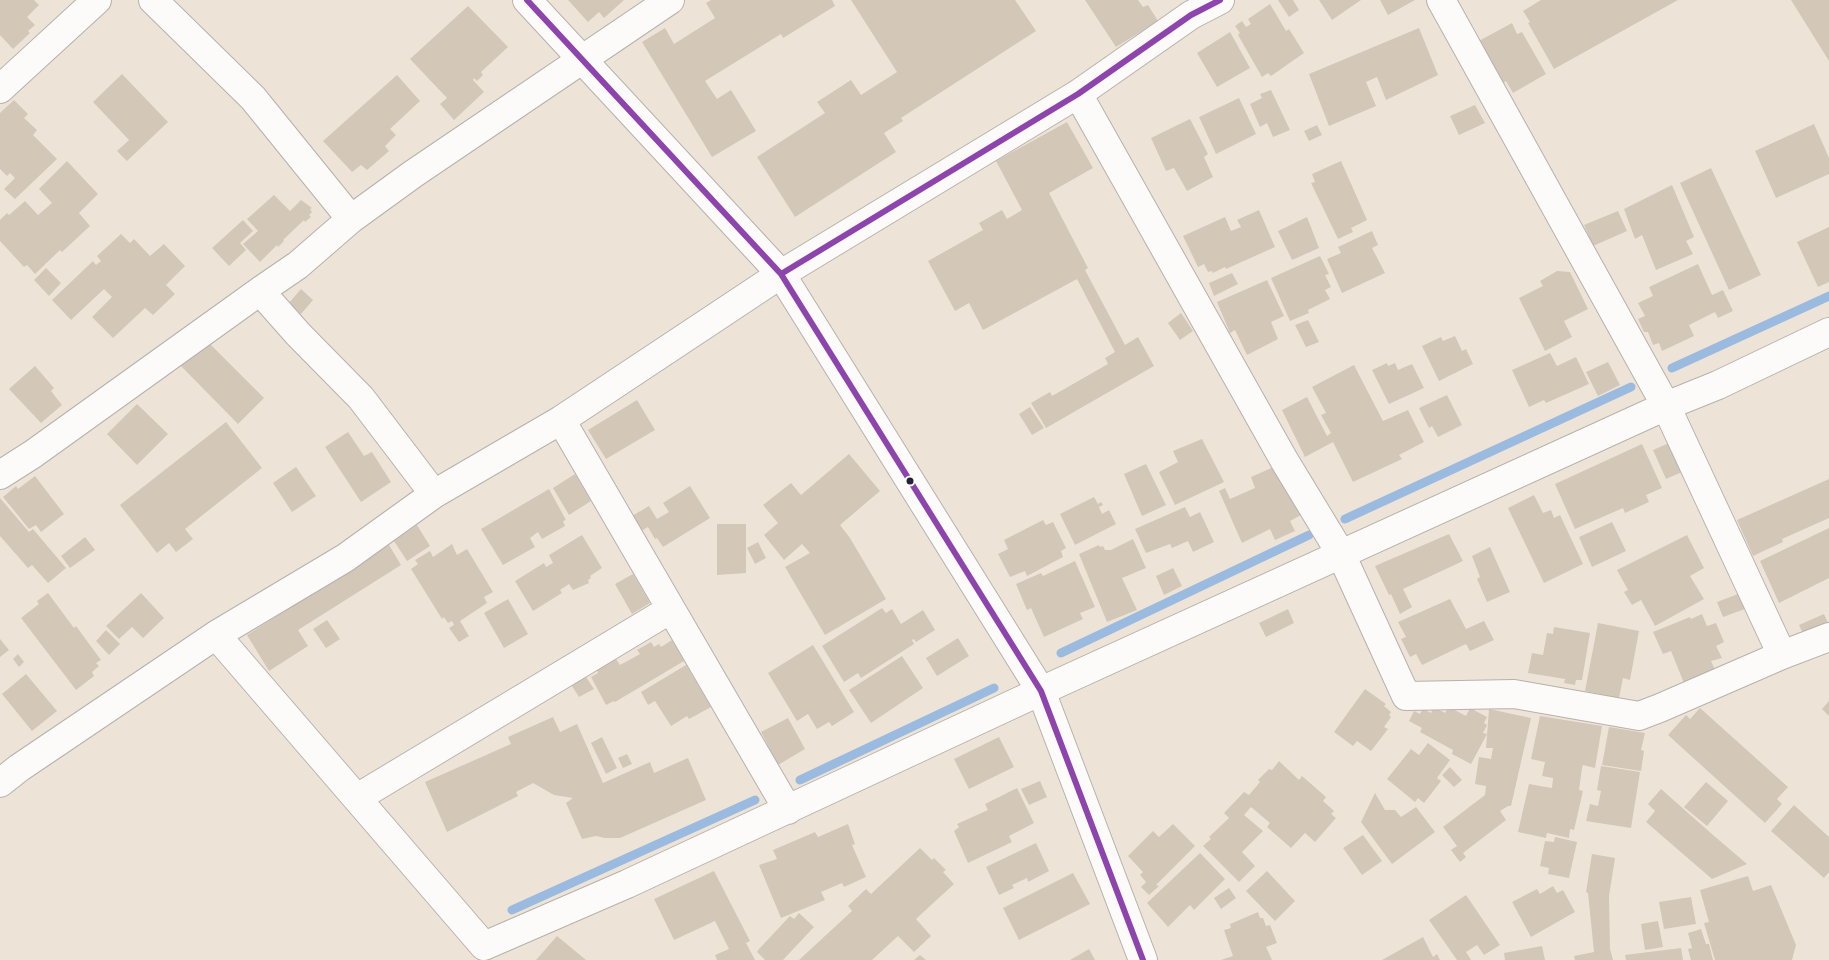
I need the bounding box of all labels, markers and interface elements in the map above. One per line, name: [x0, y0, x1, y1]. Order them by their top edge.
unlabelled marker: [905, 476, 915, 486]

